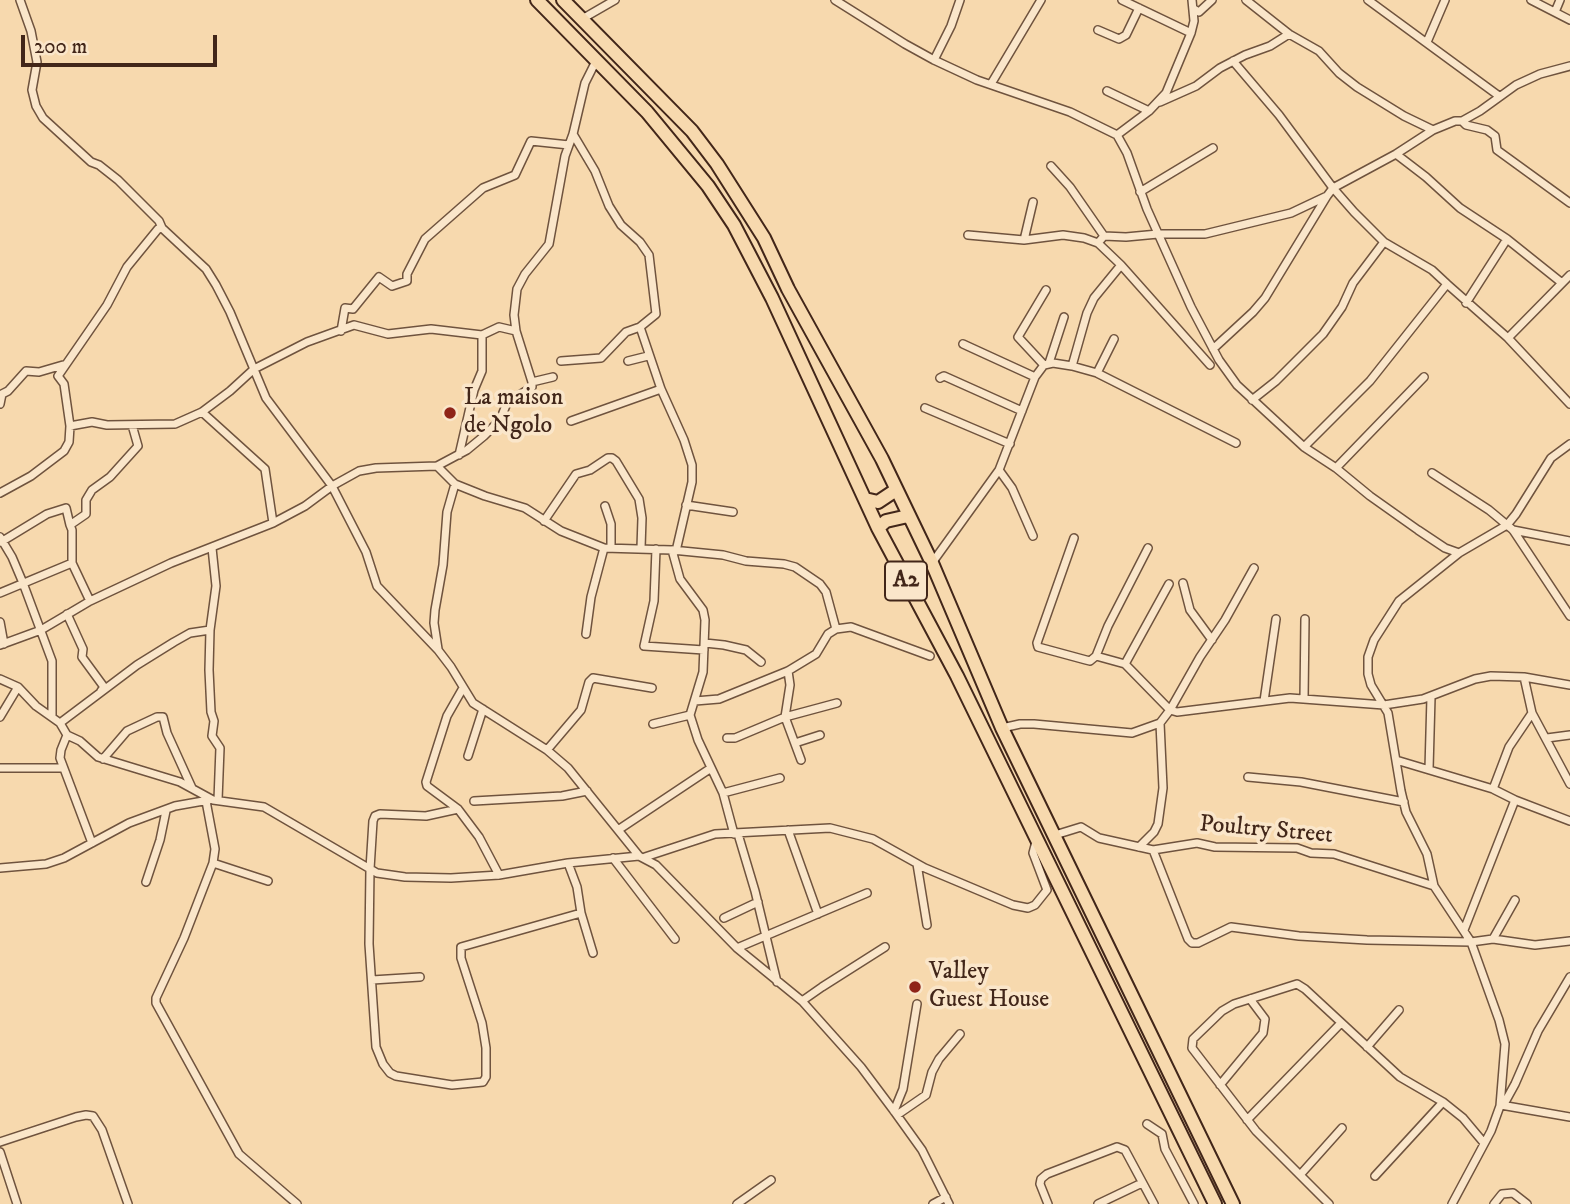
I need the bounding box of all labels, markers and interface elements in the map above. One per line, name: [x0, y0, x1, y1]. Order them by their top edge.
scale bar: [24, 21, 220, 65]
text: 200 m: [34, 34, 87, 60]
place label: La maison de Ngolo: [464, 385, 563, 441]
marker: La maison de Ngolo: [442, 405, 458, 421]
road number: A2: [885, 562, 927, 600]
street label: Poultry Street: [1198, 811, 1334, 851]
place label: Valley Guest House: [929, 959, 1049, 1015]
marker: Valley Guest House: [907, 979, 923, 995]

